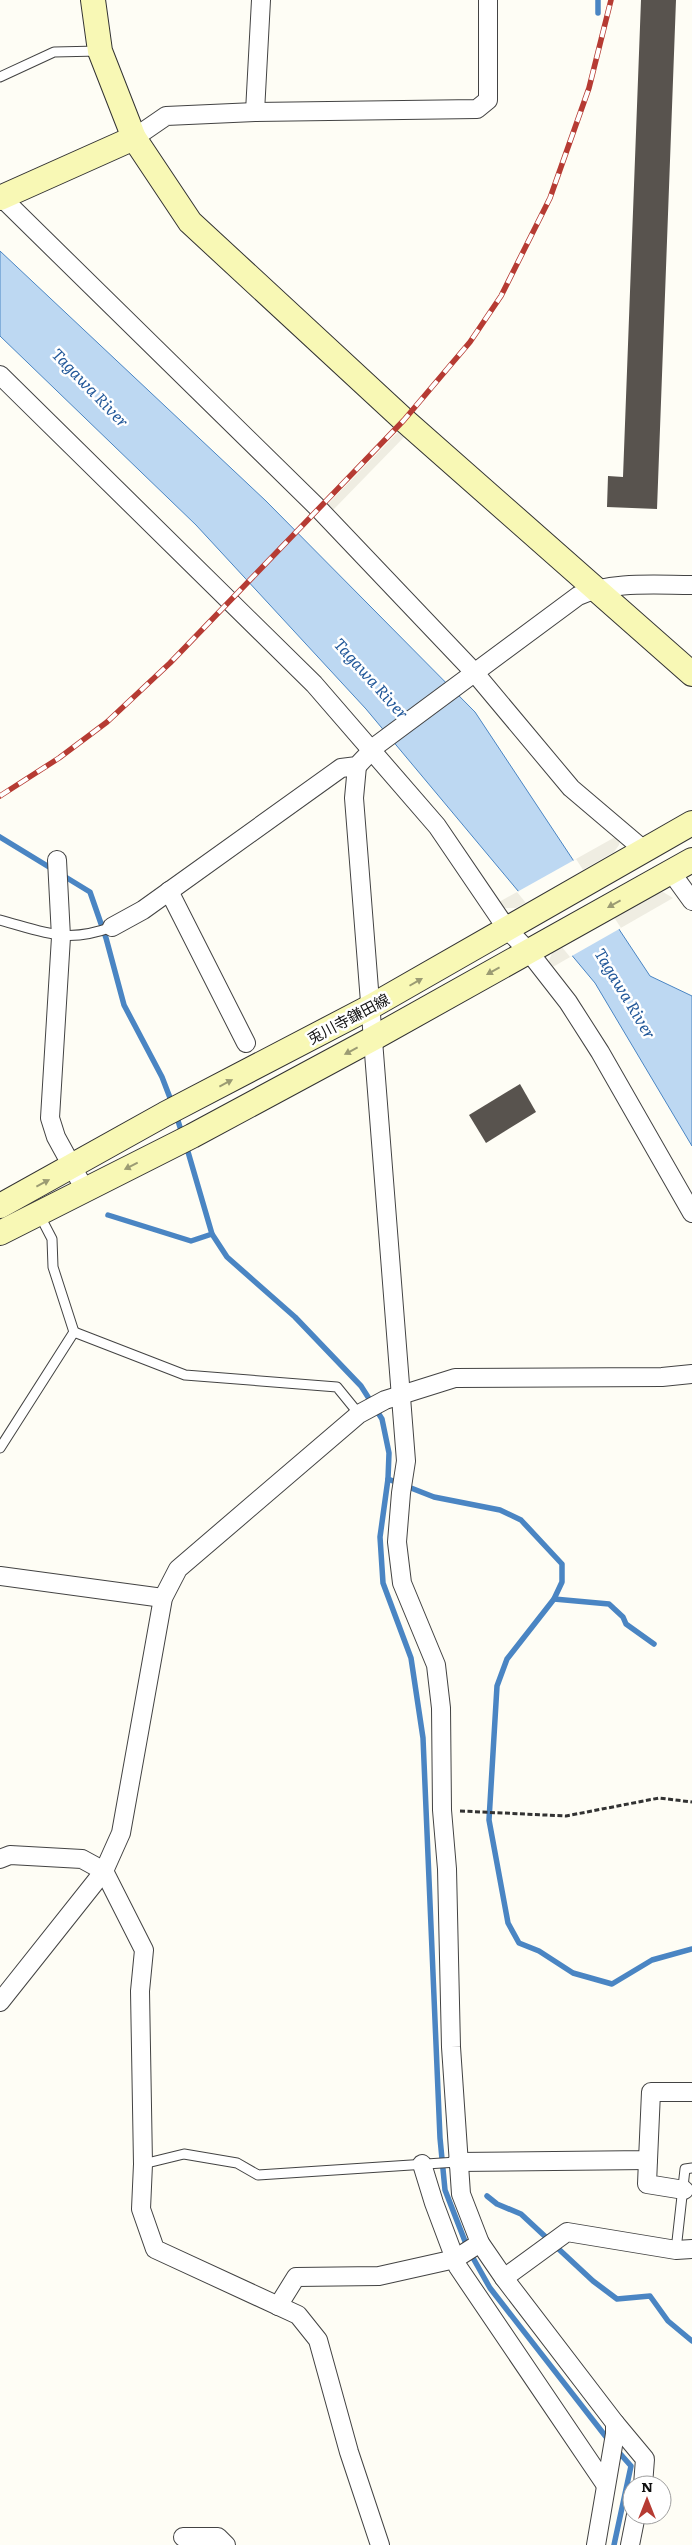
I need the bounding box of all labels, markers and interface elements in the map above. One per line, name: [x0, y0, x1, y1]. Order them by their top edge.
water label: Tagawa River: [47, 342, 135, 432]
water label: Tagawa River: [329, 632, 415, 724]
one-way arrow: [607, 900, 622, 908]
water label: Tagawa River: [589, 943, 663, 1043]
one-way arrow: [487, 967, 500, 976]
one-way arrow: [408, 978, 423, 986]
street label: 兎川寺鎌田線: [303, 987, 393, 1049]
one-way arrow: [345, 1046, 358, 1055]
one-way arrow: [218, 1079, 233, 1087]
one-way arrow: [124, 1162, 138, 1170]
one-way arrow: [36, 1179, 50, 1187]
north arrow: [622, 2475, 672, 2525]
text: N: [641, 2476, 653, 2496]

